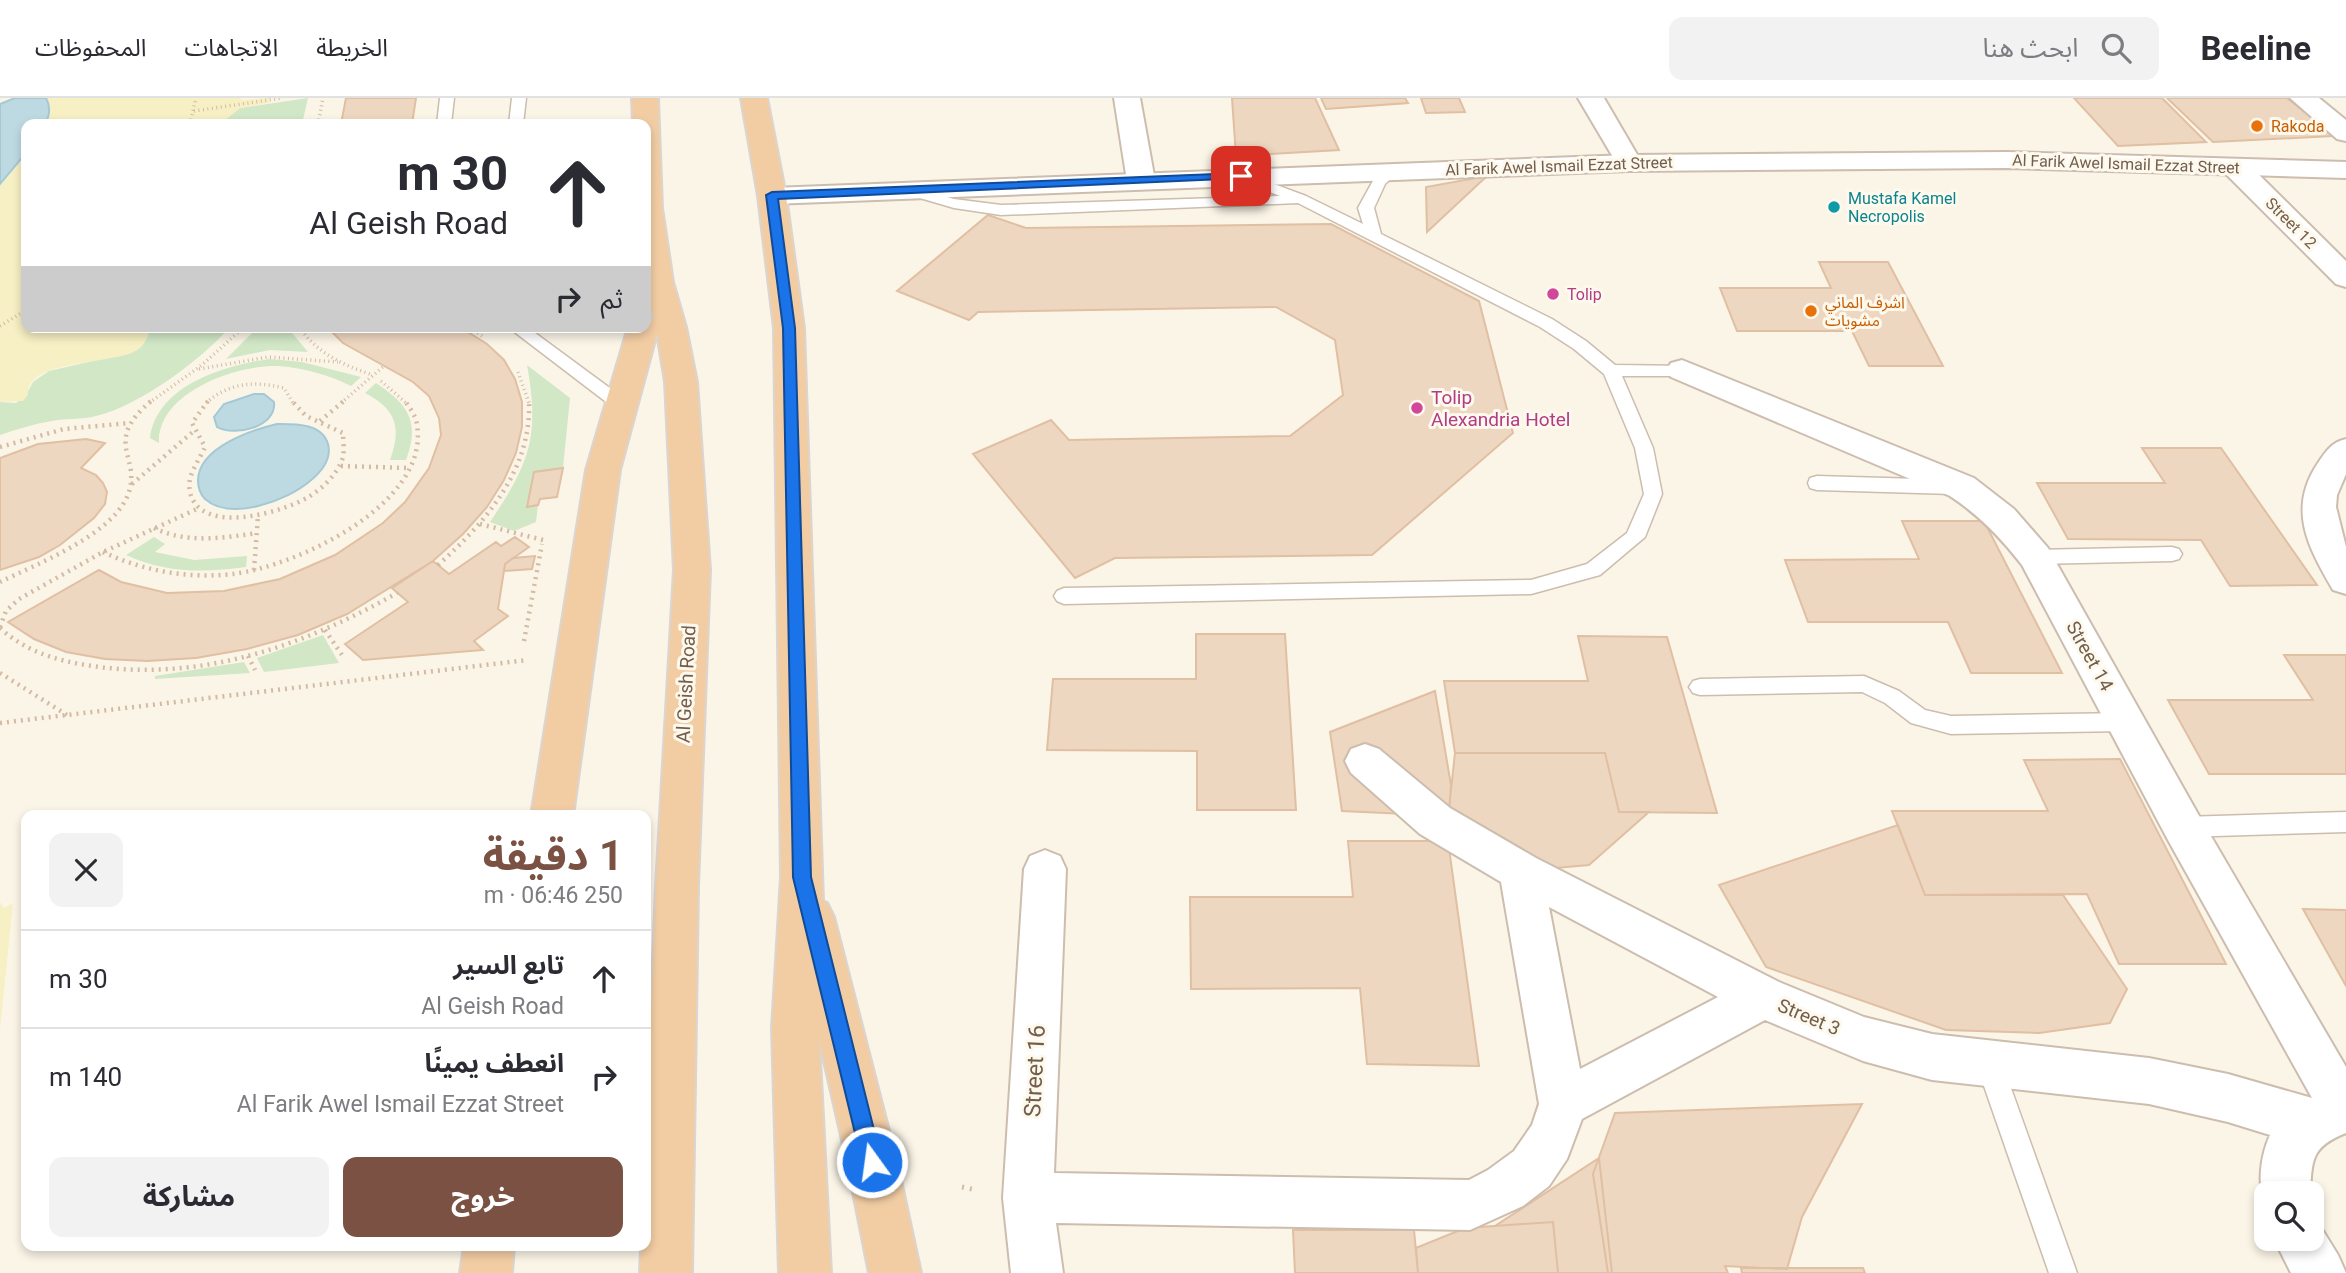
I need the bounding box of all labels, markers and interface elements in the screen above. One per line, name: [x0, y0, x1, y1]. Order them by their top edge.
search box: [1669, 17, 2159, 80]
icon: search: [2097, 29, 2135, 67]
text: Beeline: [2201, 29, 2311, 68]
text: ابحث هنا: [1982, 33, 2079, 63]
text: المحفوظات: [35, 34, 146, 62]
text: الاتجاهات: [184, 34, 278, 62]
text: الخريطة: [316, 34, 388, 62]
place label: Rakoda: [2271, 117, 2325, 136]
marker: Rakoda: [2249, 118, 2265, 134]
text: 30 m: [397, 145, 508, 202]
pin: [1211, 146, 1271, 206]
icon: ahead: [532, 147, 623, 238]
street label: Al Farik Awel Ismail Ezzat Street: [2012, 151, 2240, 177]
street label: Al Farik Awel Ismail Ezzat Street: [1445, 153, 1673, 179]
icon: arrive: [1222, 157, 1260, 195]
place label: Mustafa Kamel Necropolis: [1848, 189, 1956, 226]
street label: Street 12: [2262, 194, 2320, 252]
marker: Mustafa Kamel Necropolis: [1826, 199, 1842, 215]
text: Al Geish Road: [309, 204, 508, 242]
icon: right: [549, 280, 587, 318]
text: ثم: [601, 284, 623, 314]
place label: Tolip: [1567, 285, 1602, 304]
marker: Tolip: [1545, 286, 1561, 302]
place label: اشرف الماني مشويات: [1825, 293, 1905, 330]
marker: اشرف الماني مشويات: [1803, 303, 1819, 319]
place label: Tolip Alexandria Hotel: [1431, 386, 1570, 431]
marker: Tolip Alexandria Hotel: [1409, 400, 1425, 416]
street label: Street 14: [2061, 617, 2119, 695]
street label: Al Geish Road: [671, 625, 701, 743]
text: 1 دقيقة: [483, 831, 623, 880]
button: close: [49, 833, 123, 907]
text: 250 m · 06:46: [484, 882, 623, 909]
text: تابع السير: [453, 950, 564, 980]
icon: ahead: [585, 960, 623, 998]
text: 30 m: [49, 964, 108, 994]
text: Al Geish Road: [421, 993, 564, 1020]
street label: Street 3: [1774, 994, 1844, 1040]
street label: Street 16: [1019, 1024, 1051, 1118]
text: انعطف يمينًا: [425, 1048, 564, 1078]
icon: right: [585, 1058, 623, 1096]
text: 140 m: [49, 1062, 122, 1092]
text: Al Farik Awel Ismail Ezzat Street: [237, 1091, 564, 1118]
position arrow: [835, 1125, 909, 1199]
button: مشاركة: [49, 1157, 329, 1237]
button: خروج: [343, 1157, 623, 1237]
map controls: [2254, 1181, 2324, 1251]
button: search: [2254, 1181, 2324, 1251]

